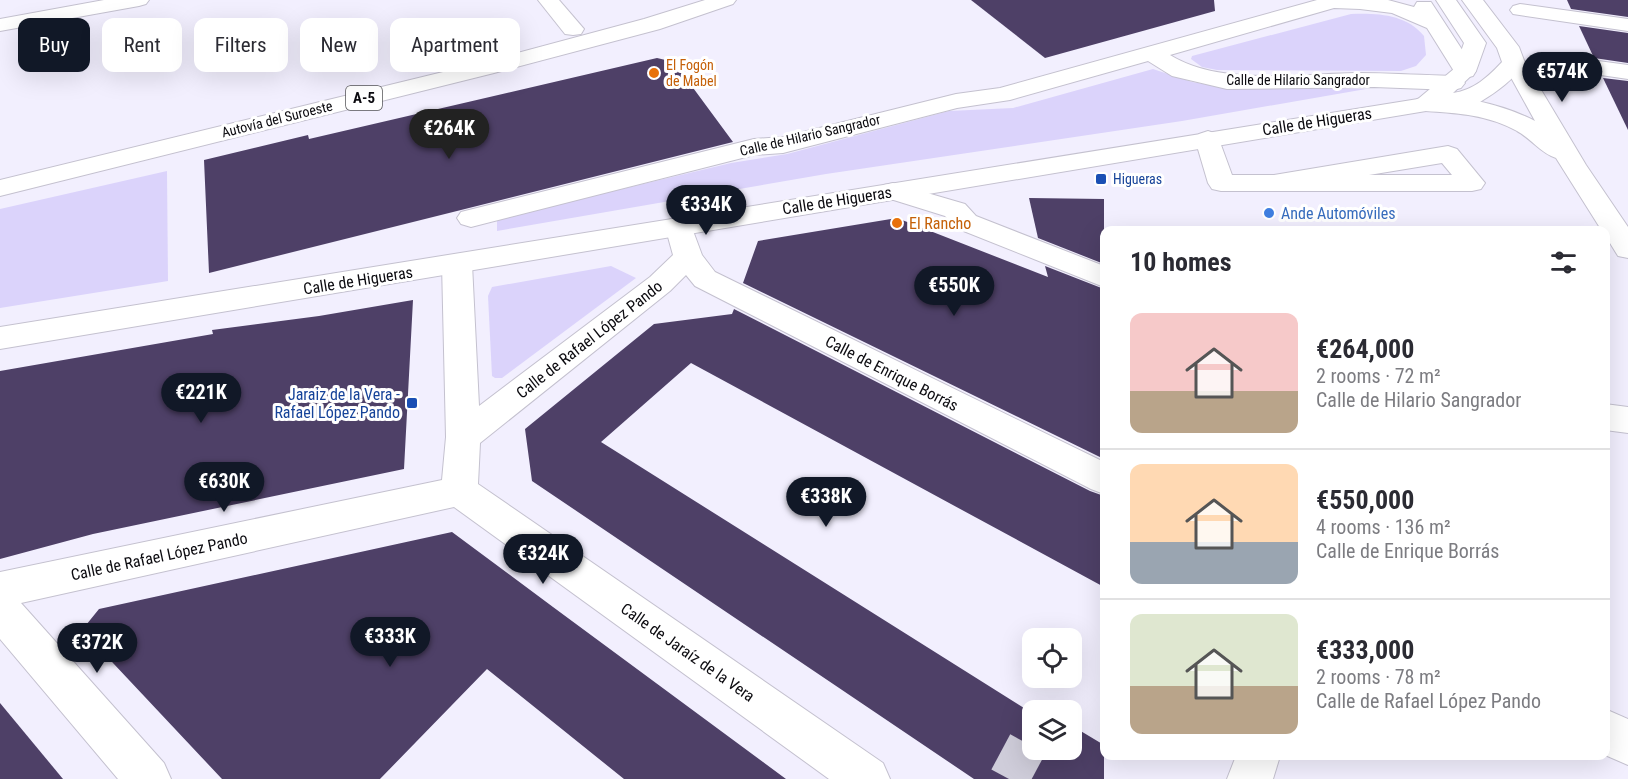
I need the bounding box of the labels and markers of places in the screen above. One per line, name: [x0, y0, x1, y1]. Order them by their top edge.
pin: €574K: [1520, 52, 1604, 103]
place label: El Fogón de Mabel: [666, 57, 717, 89]
marker: El Fogón de Mabel: [647, 66, 661, 80]
pin: €264K: [407, 109, 491, 160]
place label: Higueras: [1113, 171, 1162, 187]
marker: Higueras: [1094, 172, 1108, 186]
pin: €334K: [664, 185, 748, 236]
place label: Ande Automóviles: [1281, 204, 1396, 223]
marker: Ande Automóviles: [1262, 206, 1276, 220]
place label: El Rancho: [909, 214, 971, 233]
marker: El Rancho: [890, 216, 904, 230]
pin: €550K: [912, 266, 996, 317]
pin: €221K: [159, 373, 243, 424]
place label: Jaraiz de la Vera - Rafael López Pando: [274, 385, 400, 422]
marker: Jaraiz de la Vera - Rafael López Pando: [405, 396, 419, 410]
pin: €630K: [182, 462, 266, 513]
pin: €338K: [784, 477, 868, 528]
pin: €324K: [501, 534, 585, 585]
pin: €333K: [348, 617, 432, 668]
pin: €372K: [55, 623, 139, 674]

